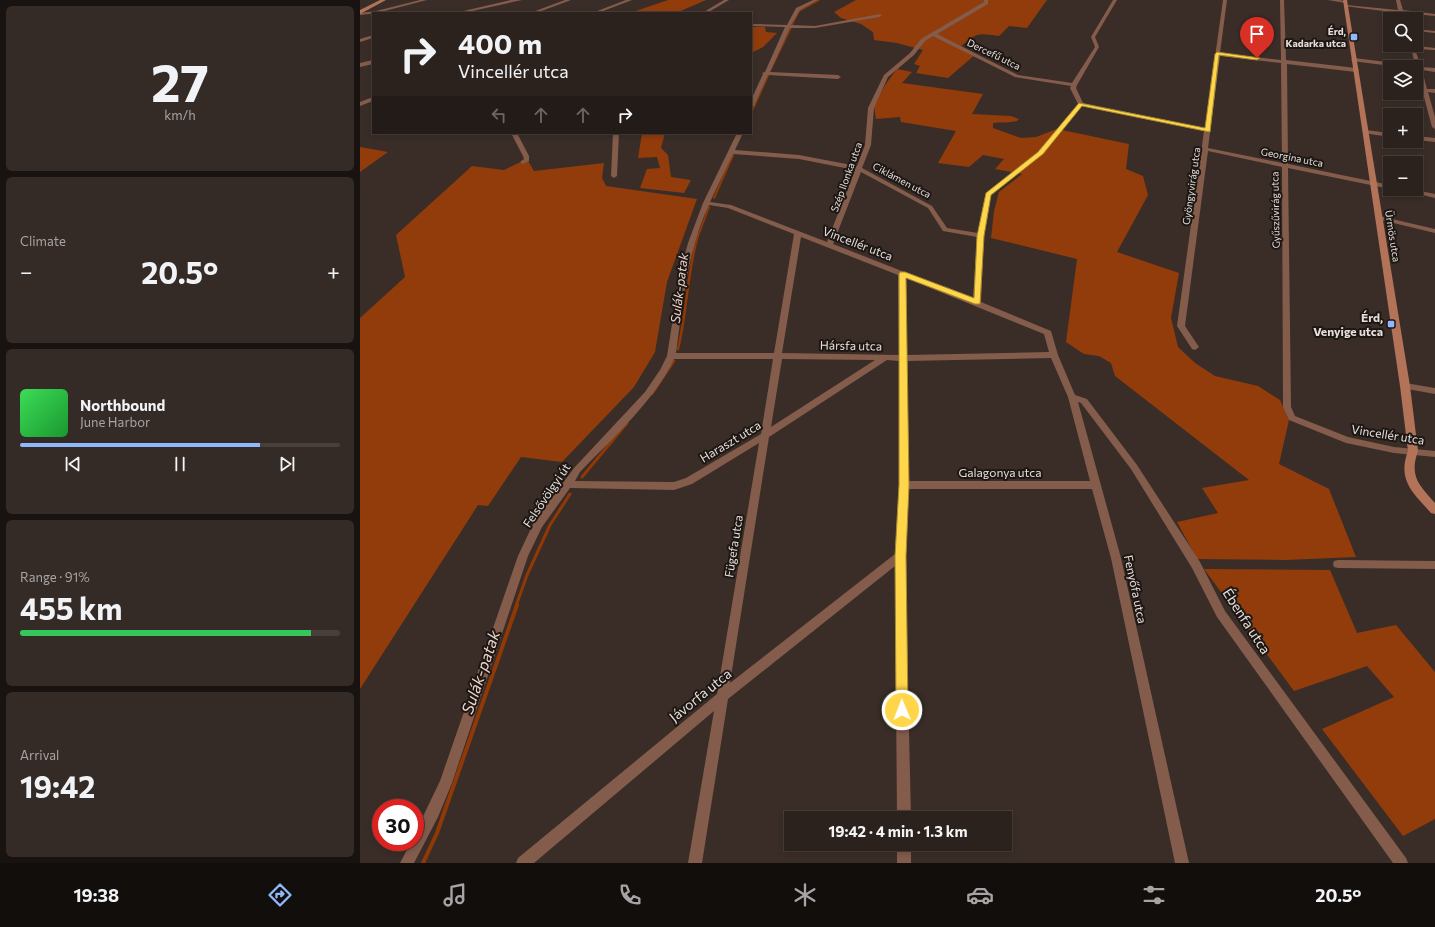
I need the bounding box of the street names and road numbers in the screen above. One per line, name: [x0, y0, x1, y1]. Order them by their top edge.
street label: Dercefű utca: [965, 36, 1023, 72]
street label: Szép Ilonka utca: [828, 140, 864, 214]
street label: Georgina utca: [1260, 145, 1324, 169]
street label: Gyöngyvirág utca: [1180, 146, 1202, 226]
street label: Ciklámen utca: [871, 160, 933, 200]
street label: Gyűszűvirág utca: [1268, 171, 1282, 249]
street label: Ürmös utca: [1383, 209, 1403, 263]
street label: Vincellér utca: [821, 223, 895, 263]
street label: Hársfa utca: [820, 337, 882, 353]
street label: Haraszt utca: [697, 417, 763, 465]
street label: Vincellér utca: [1350, 421, 1426, 447]
street label: Felsővölgyi út: [519, 460, 573, 530]
street label: Galagonya utca: [958, 465, 1042, 479]
street label: Fügefa utca: [721, 514, 745, 578]
street label: Fenyőfa utca: [1122, 553, 1150, 625]
street label: Ébenfa utca: [1219, 585, 1275, 657]
street label: Jávorfa utca: [665, 665, 735, 725]

